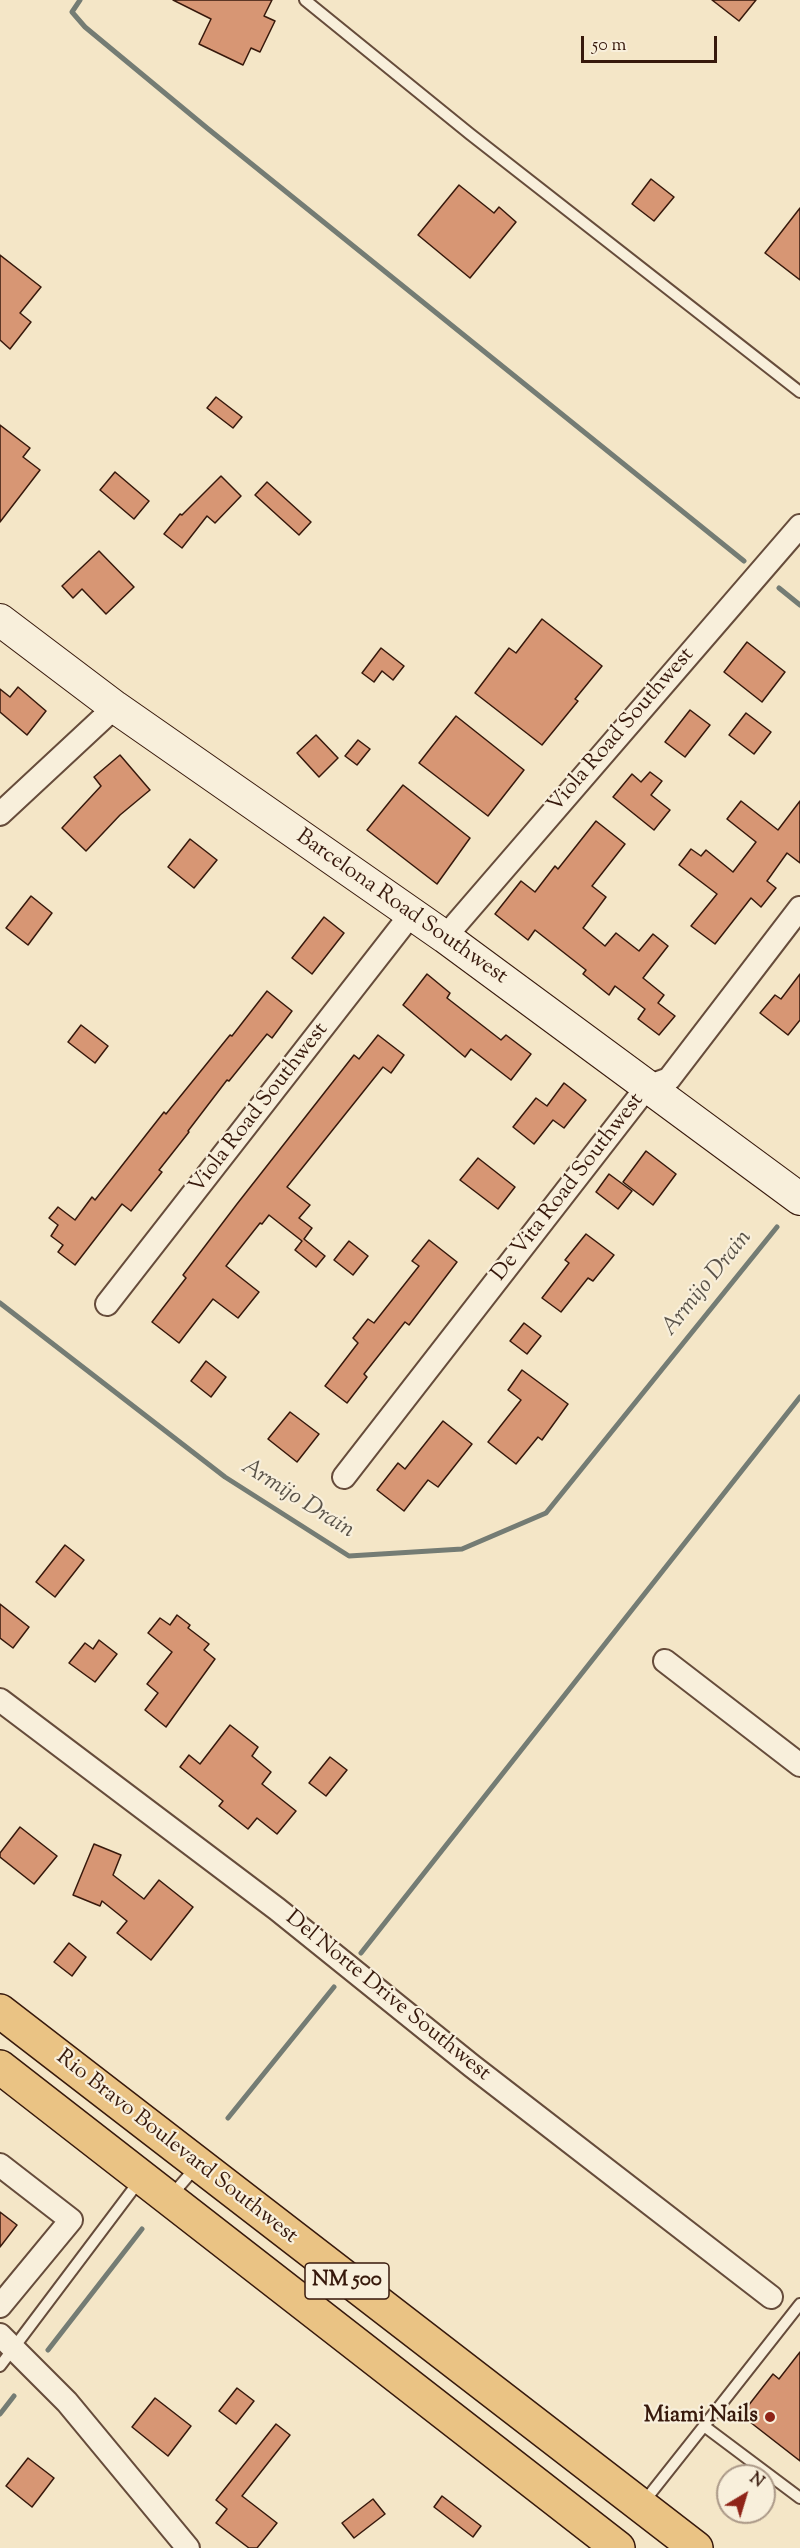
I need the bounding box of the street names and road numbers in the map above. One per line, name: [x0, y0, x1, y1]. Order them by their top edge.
street label: Viola Road Southwest: [543, 643, 701, 819]
street label: Barcelona Road Southwest: [290, 825, 512, 991]
street label: Viola Road Southwest: [185, 1018, 335, 1200]
street label: De Vita Road Southwest: [487, 1089, 651, 1287]
street label: Del Norte Drive Southwest: [279, 1906, 495, 2088]
street label: Rio Bravo Boulevard Southwest: [50, 2045, 302, 2251]
road number: NM 500: [305, 2263, 389, 2299]

